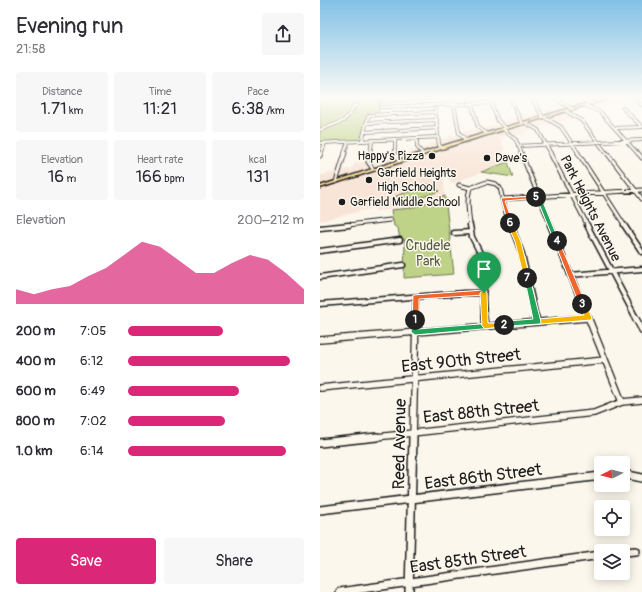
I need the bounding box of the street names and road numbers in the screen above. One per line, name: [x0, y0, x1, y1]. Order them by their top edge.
street label: Park Heights Avenue: [556, 152, 625, 264]
street label: East 90th Street: [400, 344, 522, 377]
street label: East 88th Street: [422, 395, 540, 428]
street label: Reed Avenue: [388, 398, 411, 490]
street label: East 86th Street: [423, 459, 543, 494]
street label: East 85th Street: [409, 541, 528, 578]

